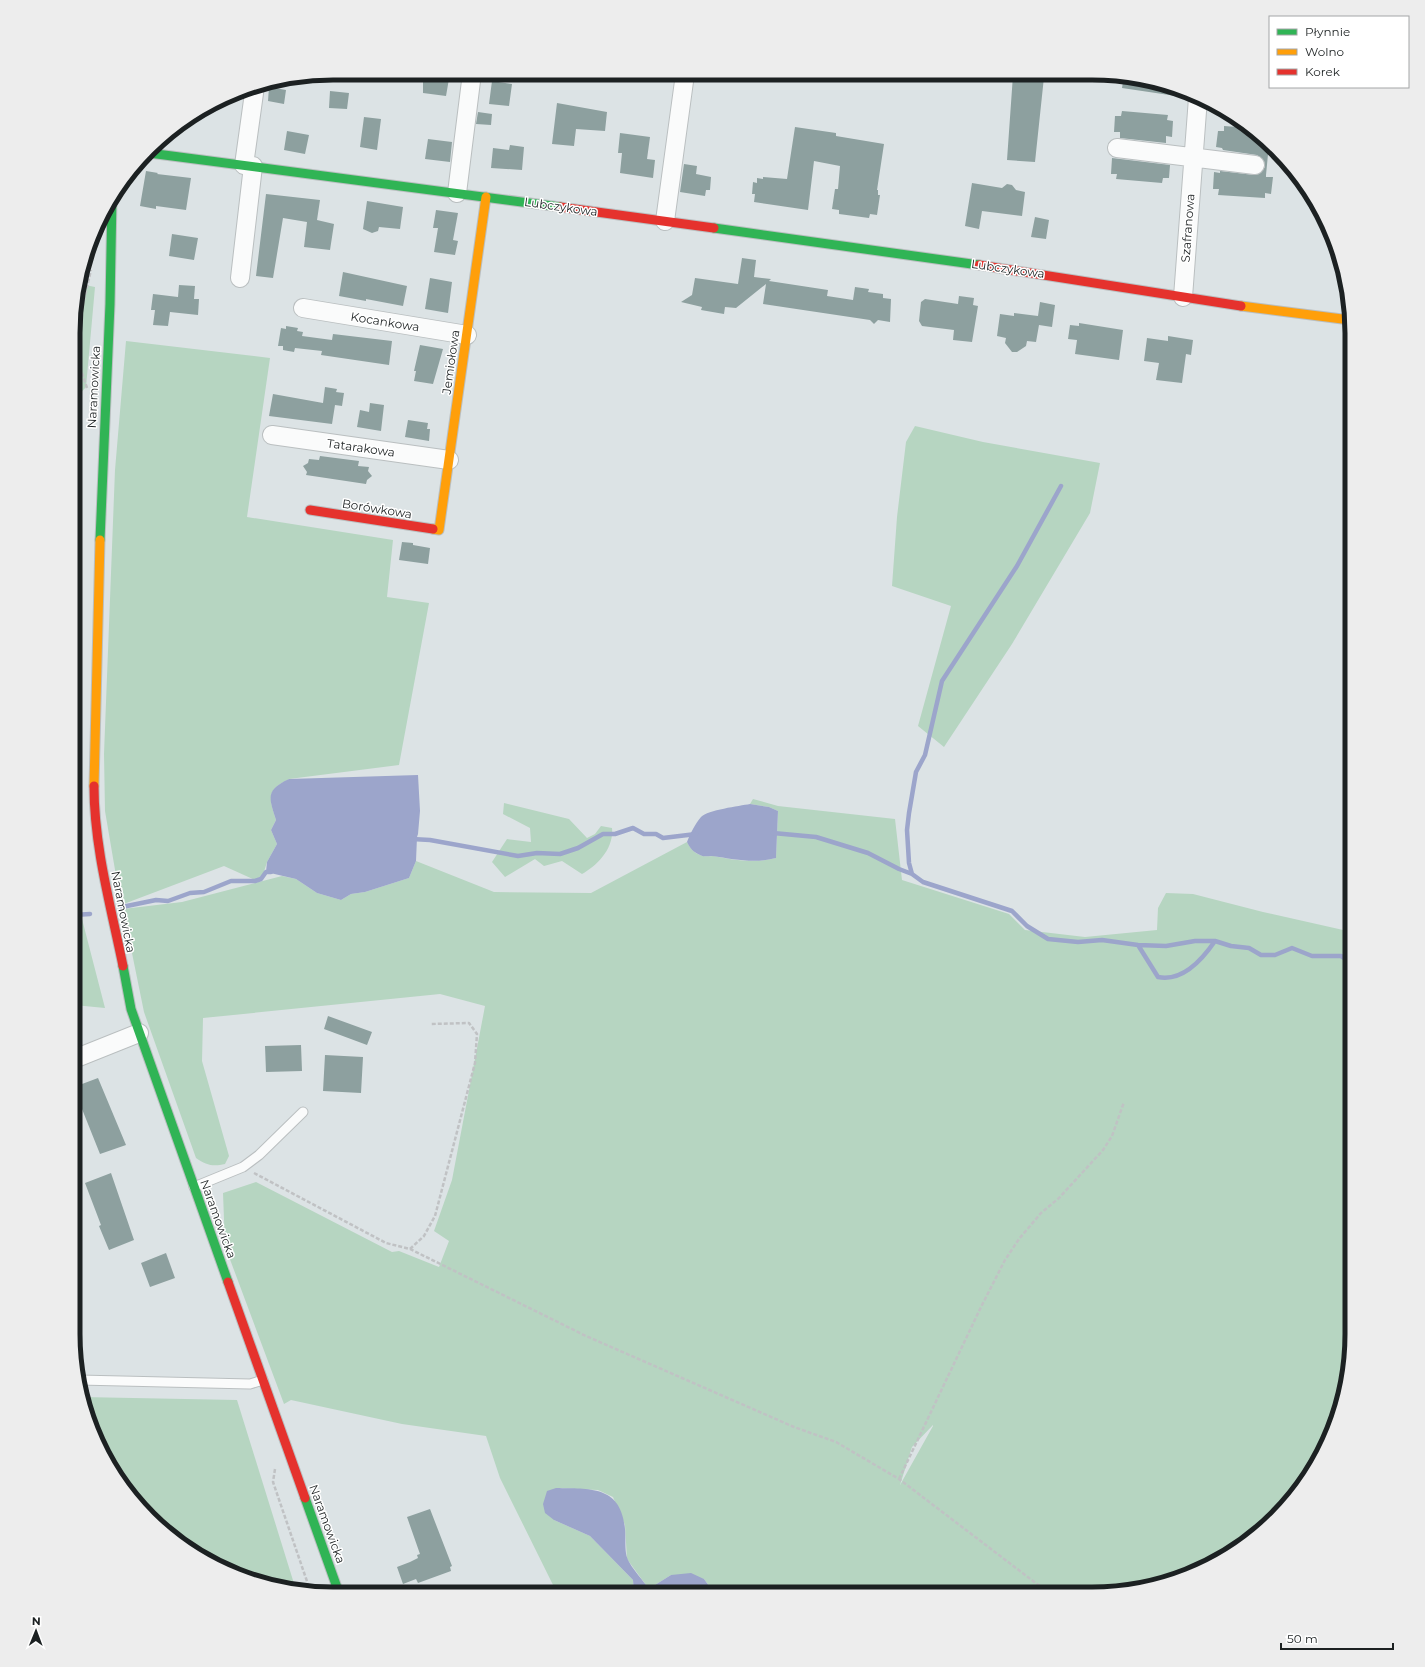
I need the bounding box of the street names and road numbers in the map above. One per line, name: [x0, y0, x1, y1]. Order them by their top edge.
street label: Szafranowa: [1178, 193, 1197, 263]
street label: Lubczykowa: [523, 194, 599, 219]
street label: Lubczykowa: [970, 256, 1046, 281]
street label: Kocankowa: [350, 309, 421, 334]
street label: Jemiołowa: [438, 329, 462, 396]
street label: Naramowicka: [84, 345, 103, 429]
street label: Tatarakowa: [326, 435, 396, 460]
street label: Borówkowa: [341, 496, 413, 521]
street label: Naramowicka: [108, 870, 139, 954]
street label: Naramowicka: [197, 1177, 240, 1260]
street label: Naramowicka: [306, 1482, 349, 1565]

